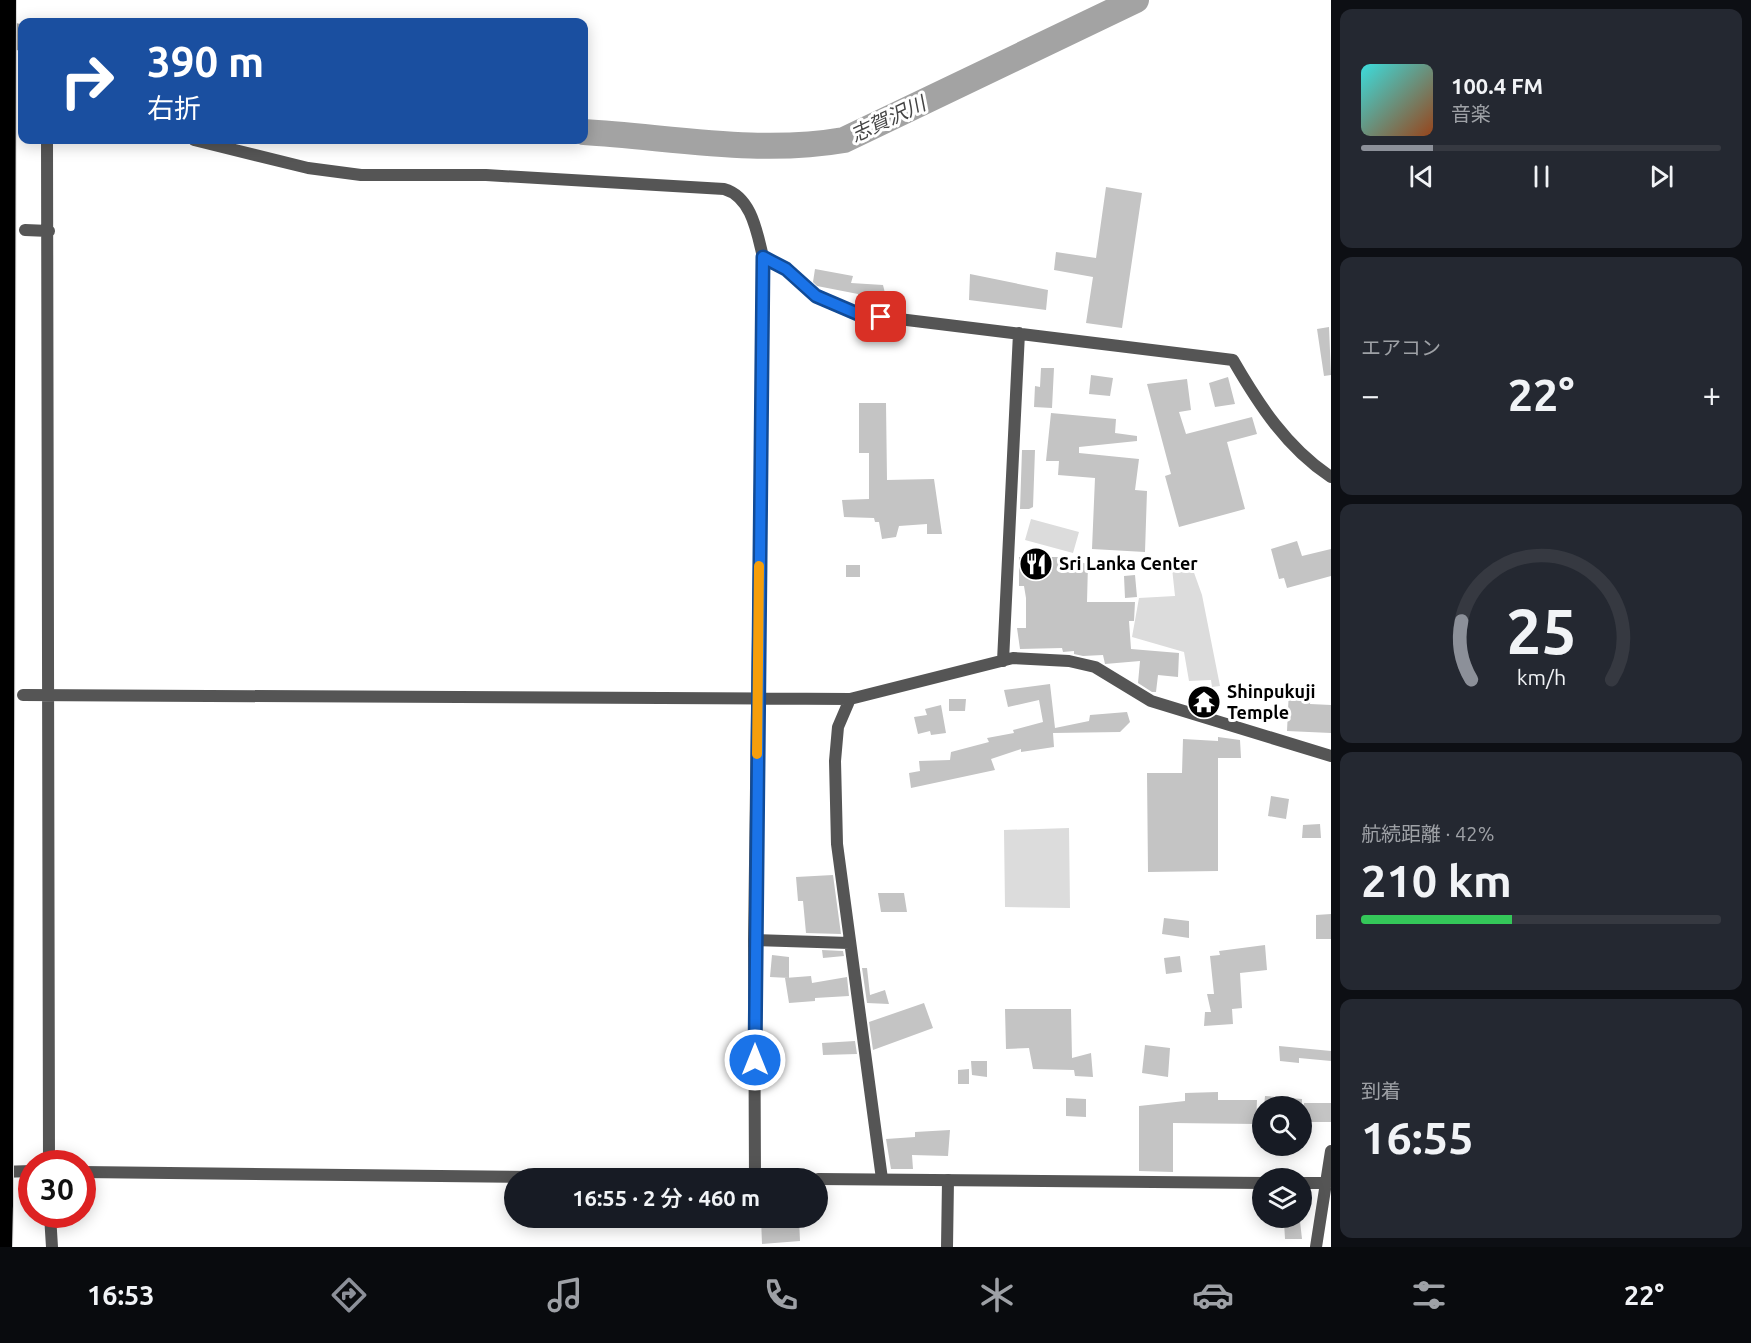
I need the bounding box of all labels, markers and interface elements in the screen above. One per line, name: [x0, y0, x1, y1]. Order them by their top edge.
text: 390 m: [147, 38, 264, 85]
icon: right: [48, 42, 126, 120]
text: 100.4 FM: [1451, 73, 1543, 98]
water label: 志賀沢川: [847, 90, 931, 146]
text: 右折: [147, 93, 201, 123]
text: 音楽: [1451, 102, 1491, 125]
icon: previous: [1405, 160, 1438, 193]
icon: pause: [1525, 160, 1558, 193]
icon: next: [1645, 160, 1678, 193]
pin: [855, 291, 906, 342]
icon: arrive: [864, 300, 897, 333]
text: エアコン: [1361, 336, 1441, 359]
text: 22°: [1508, 369, 1574, 420]
text: −: [1361, 376, 1380, 413]
text: +: [1702, 376, 1721, 413]
restaurant icon: Sri Lanka Center: [1018, 546, 1054, 582]
place label: Sri Lanka Center: [1059, 553, 1198, 573]
text: 25: [1506, 597, 1576, 667]
text: km/h: [1516, 666, 1566, 690]
place label: Shinpukuji Temple: [1227, 681, 1315, 722]
temple icon: Shinpukuji Temple: [1186, 684, 1222, 720]
text: 航続距離 · 42%: [1361, 822, 1494, 845]
text: 210 km: [1361, 855, 1512, 906]
position arrow: [723, 1028, 787, 1092]
text: 到着: [1361, 1079, 1401, 1102]
map controls: [1252, 1096, 1312, 1228]
button: search: [1252, 1096, 1312, 1156]
text: 16:55: [1361, 1112, 1474, 1163]
speed limit sign: 30: [18, 1150, 96, 1228]
button: layers: [1252, 1168, 1312, 1228]
text: 16:55 · 2 分 · 460 m: [572, 1185, 760, 1210]
icon: directions: [328, 1274, 370, 1316]
icon: music: [544, 1274, 586, 1316]
icon: phone: [760, 1274, 802, 1316]
icon: climate: [976, 1274, 1018, 1316]
icon: car: [1192, 1274, 1234, 1316]
icon: filters: [1408, 1274, 1450, 1316]
text: 16:53: [87, 1280, 155, 1310]
text: 22°: [1624, 1280, 1664, 1310]

